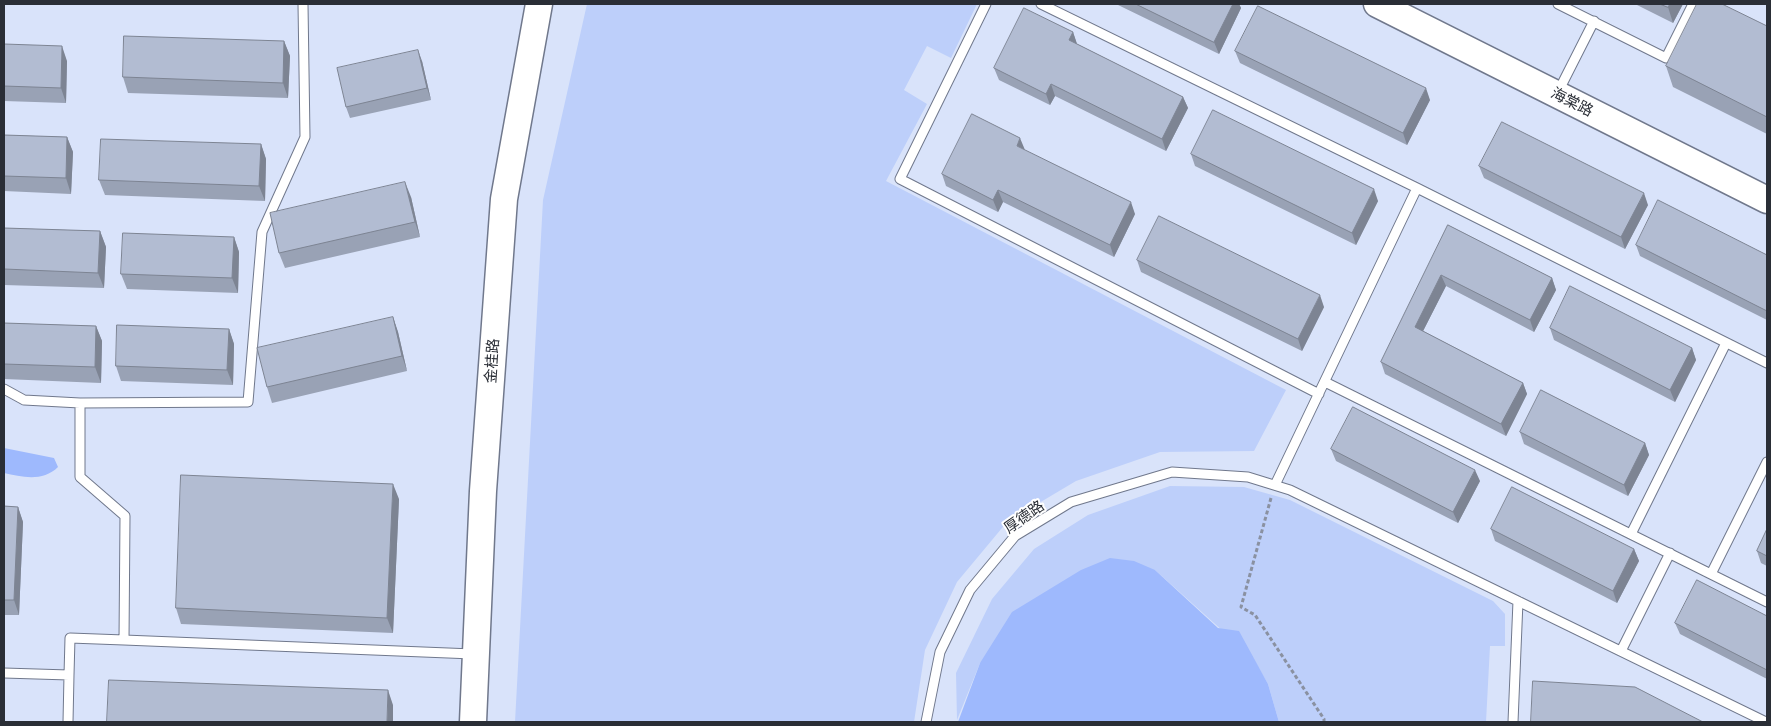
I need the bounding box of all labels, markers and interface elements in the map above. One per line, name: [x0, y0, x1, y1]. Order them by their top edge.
street label: 海棠路: [1548, 84, 1596, 120]
street label: 金桂路: [481, 338, 503, 384]
street label: 厚德路: [1000, 497, 1048, 537]

